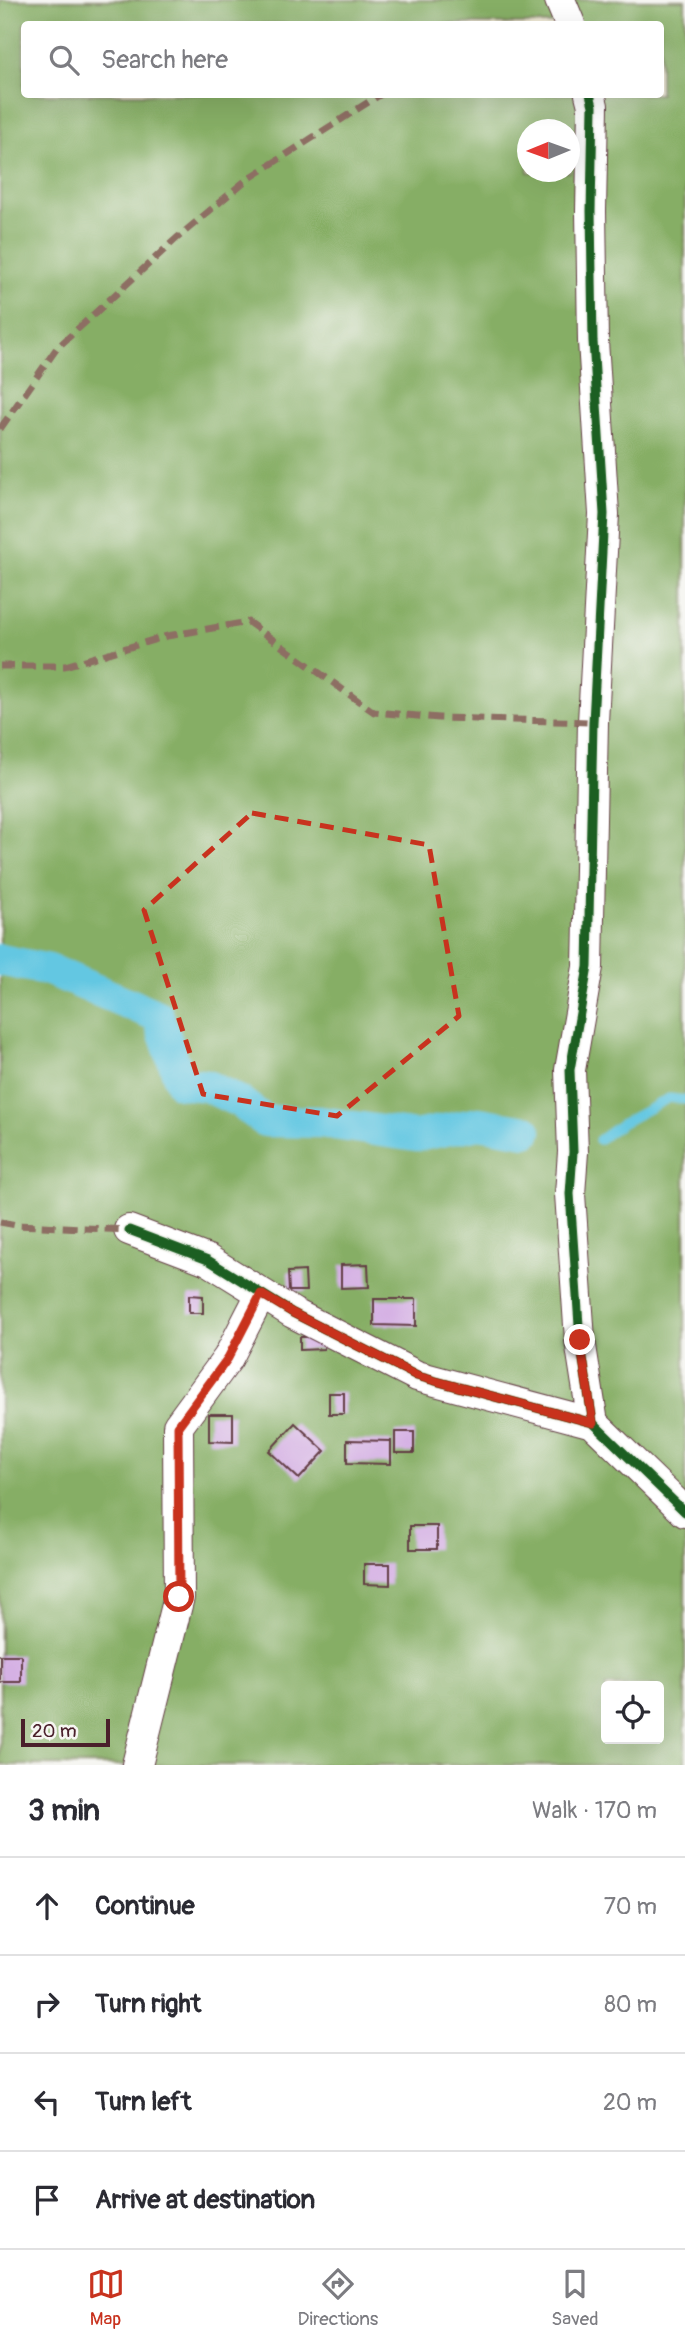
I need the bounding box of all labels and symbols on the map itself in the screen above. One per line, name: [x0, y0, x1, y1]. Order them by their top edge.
north arrow: [517, 119, 580, 182]
route end: [564, 1324, 595, 1355]
route start: [163, 1581, 194, 1612]
scale bar: [21, 1716, 110, 1748]

